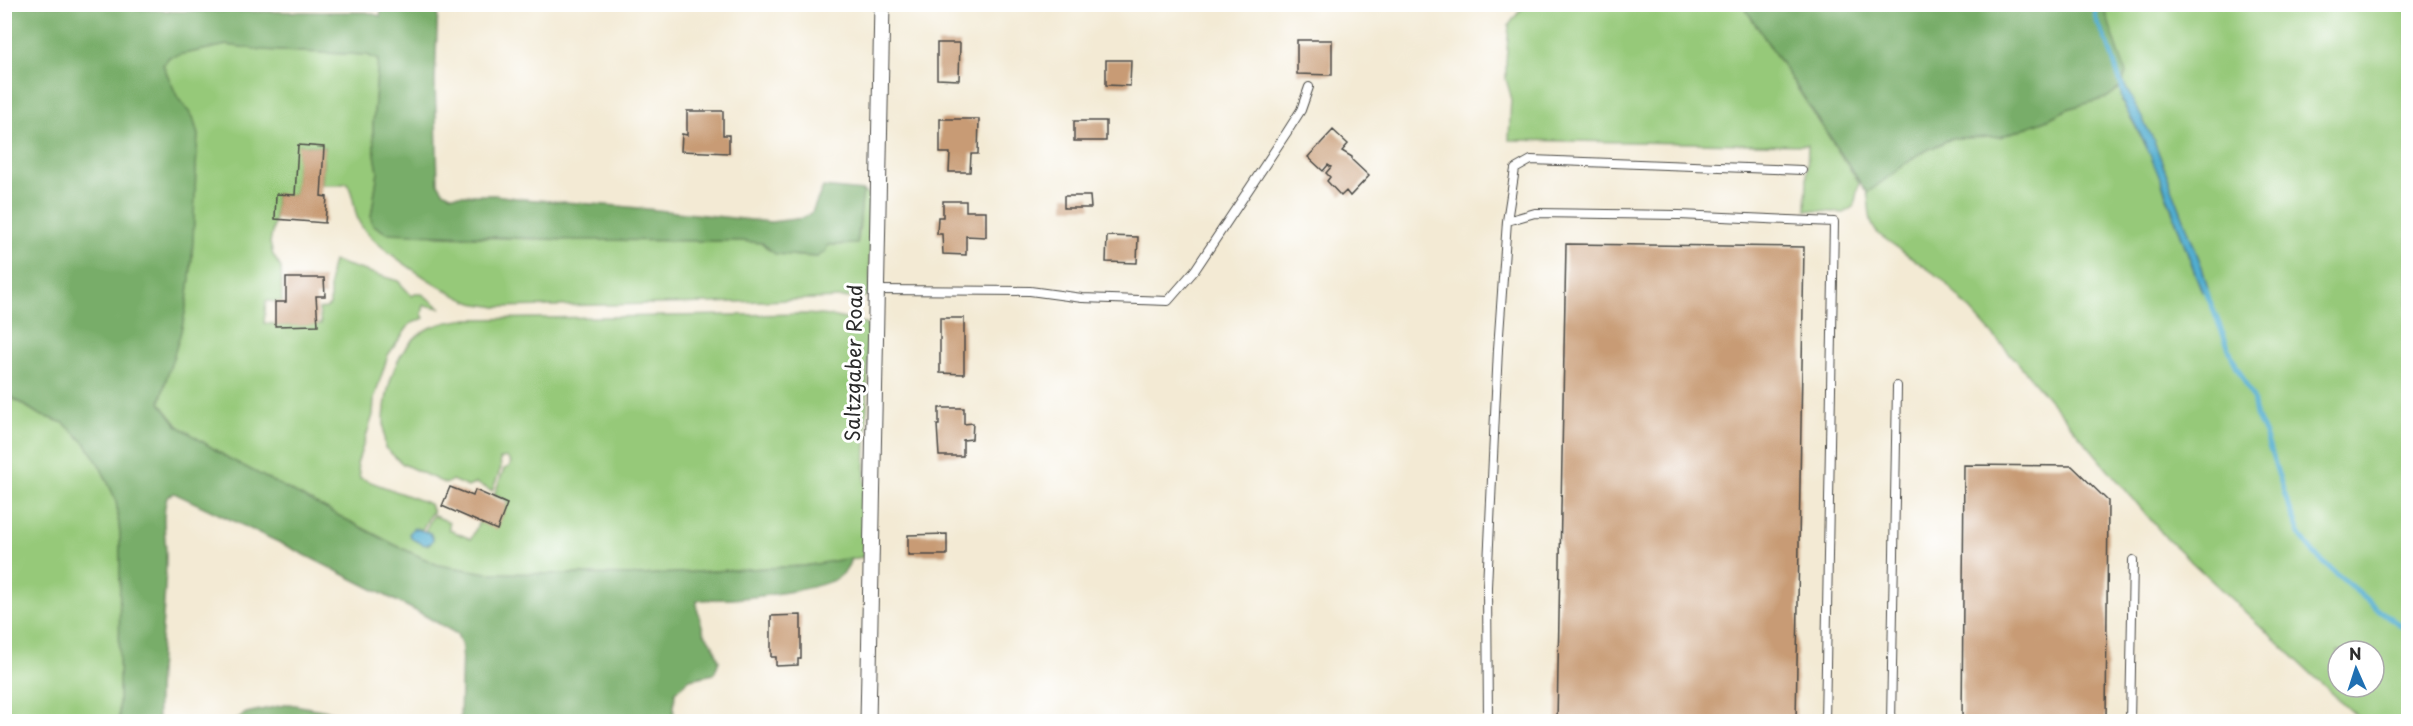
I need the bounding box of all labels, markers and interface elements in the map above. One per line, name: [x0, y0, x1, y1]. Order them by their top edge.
street label: Saltzgaber Road: [837, 284, 869, 442]
north arrow: [2326, 639, 2386, 699]
text: N: [2348, 641, 2362, 665]

